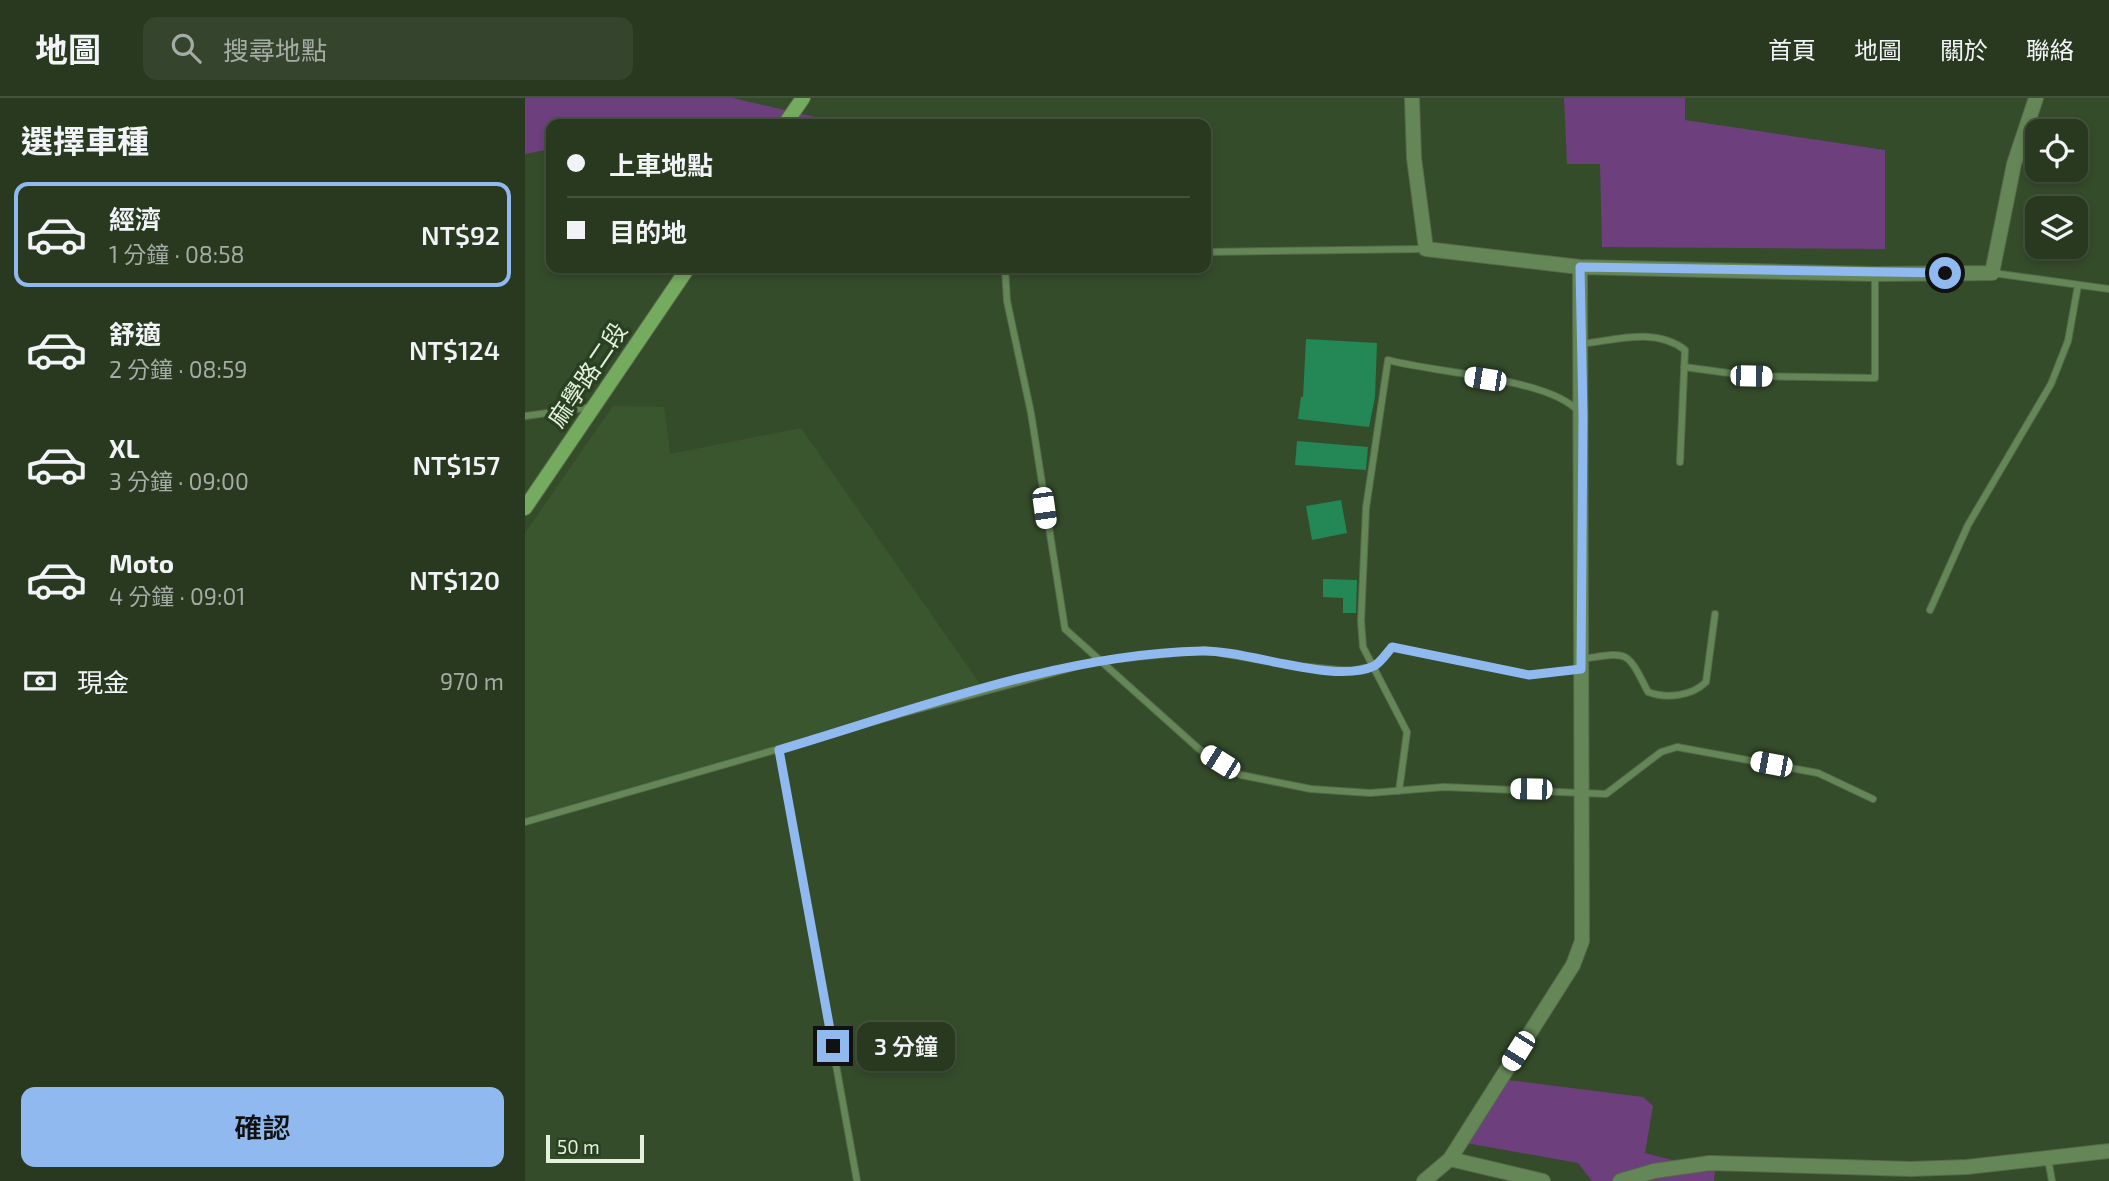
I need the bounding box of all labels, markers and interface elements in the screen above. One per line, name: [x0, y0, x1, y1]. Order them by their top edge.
search box: [143, 17, 633, 80]
text: 地圖: [35, 29, 101, 69]
icon: search: [167, 29, 205, 67]
text: 搜尋地點: [223, 34, 327, 65]
text: 首頁: [1768, 35, 1816, 64]
text: 地圖: [1854, 35, 1902, 64]
text: 關於: [1940, 35, 1988, 64]
text: 聯絡: [2026, 35, 2074, 64]
map controls: [2025, 119, 2088, 259]
button: locate: [2025, 119, 2088, 182]
text: 選擇車種: [21, 121, 149, 159]
text: 上車地點: [609, 149, 713, 180]
button: layers: [2025, 196, 2088, 259]
icon: car: [25, 203, 88, 266]
text: 經濟: [109, 203, 161, 234]
text: 目的地: [609, 216, 687, 247]
text: NT$92: [421, 219, 500, 250]
text: 1 分鐘 · 08:58: [109, 240, 245, 268]
route start: [1929, 257, 1961, 289]
street label: 麻學路二段: [541, 316, 632, 432]
icon: car: [25, 318, 88, 381]
text: 舒適: [109, 318, 161, 349]
text: NT$124: [409, 334, 500, 365]
text: 2 分鐘 · 08:59: [109, 355, 247, 383]
car: [1463, 365, 1508, 393]
car: [1730, 365, 1773, 387]
text: XL: [109, 432, 140, 463]
icon: car: [25, 433, 88, 496]
text: NT$157: [413, 449, 500, 480]
text: 3 分鐘 · 09:00: [109, 467, 249, 495]
car: [1031, 486, 1058, 530]
text: Moto: [109, 547, 174, 578]
icon: car: [25, 548, 88, 611]
text: NT$120: [409, 564, 500, 595]
text: 4 分鐘 · 09:01: [109, 582, 245, 610]
icon: cash: [21, 662, 59, 700]
text: 現金: [77, 666, 129, 697]
text: 970 m: [440, 667, 504, 695]
car: [1197, 742, 1244, 782]
car: [1749, 750, 1794, 778]
car: [1510, 778, 1553, 800]
callout: 3 分鐘: [857, 1021, 955, 1070]
car: [1498, 1028, 1539, 1074]
route end: [817, 1030, 849, 1062]
text: 3 分鐘: [874, 1032, 938, 1060]
button: 確認: [21, 1087, 504, 1167]
scale bar: [546, 1132, 644, 1164]
text: 50 m: [557, 1135, 600, 1158]

